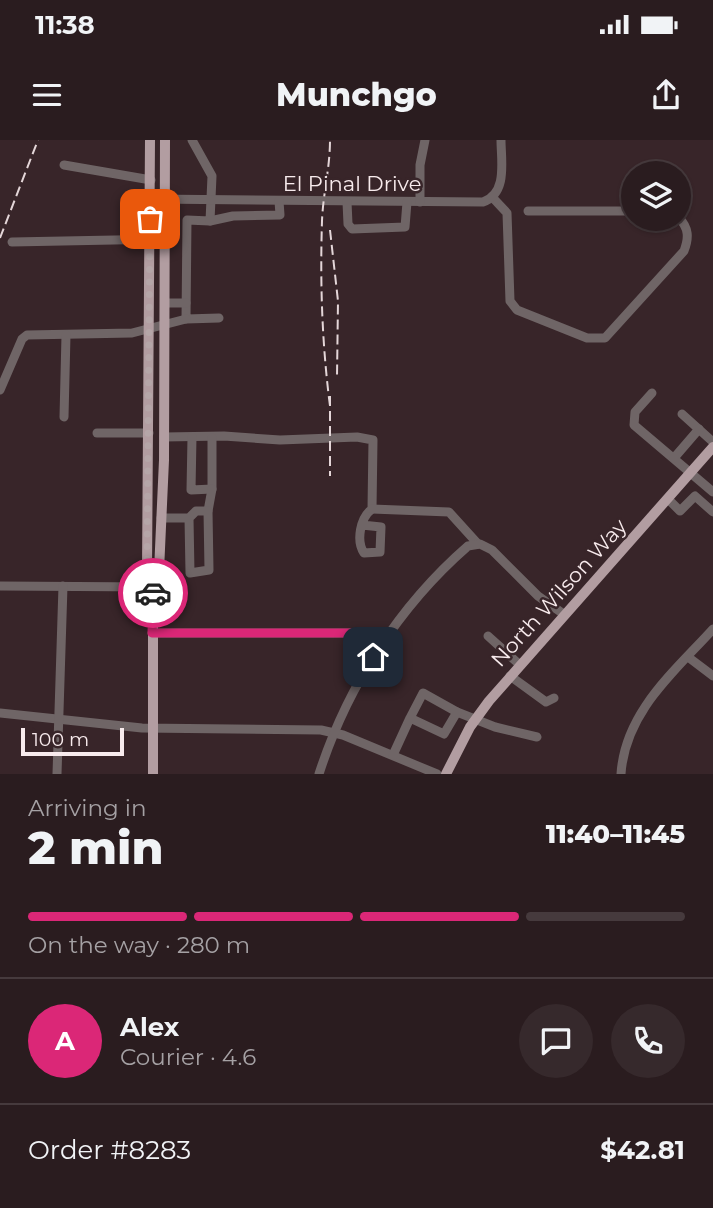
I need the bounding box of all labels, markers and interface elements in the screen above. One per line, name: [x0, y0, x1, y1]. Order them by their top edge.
text: 11:38: [35, 9, 95, 41]
text: Munchgo: [276, 75, 437, 114]
icon: menu: [28, 76, 66, 114]
icon: share: [647, 76, 685, 114]
map controls: [621, 161, 691, 231]
button: layers: [621, 161, 691, 231]
street label: El Pinal Drive: [283, 171, 421, 196]
pin: [120, 189, 180, 249]
icon: bag: [131, 200, 169, 238]
street label: North Wilson Way: [486, 513, 632, 672]
courier: [118, 558, 188, 628]
icon: car: [134, 574, 172, 612]
pin: [343, 627, 403, 687]
icon: home: [354, 638, 392, 676]
scale bar: [21, 725, 124, 757]
text: 100 m: [32, 728, 89, 751]
text: Arriving in: [28, 794, 147, 822]
text: 11:40–11:45: [546, 818, 685, 850]
text: 2 min: [28, 819, 163, 876]
text: On the way · 280 m: [28, 931, 250, 959]
button: chat: [519, 1004, 593, 1078]
button: phone: [611, 1004, 685, 1078]
text: Alex: [120, 1011, 179, 1043]
text: A: [55, 1025, 75, 1057]
text: Courier · 4.6: [120, 1043, 256, 1071]
text: Order #8283: [28, 1134, 191, 1166]
text: $42.81: [600, 1134, 685, 1166]

